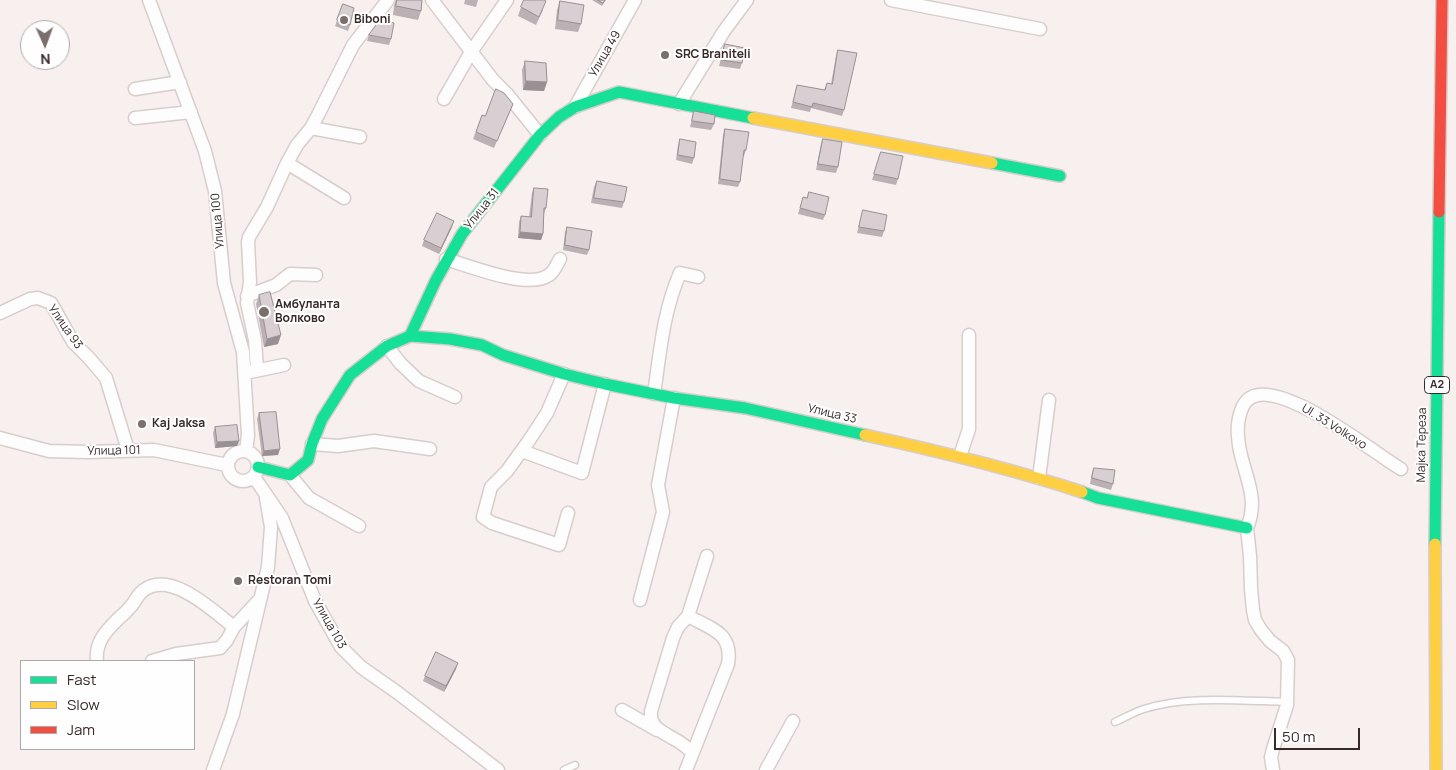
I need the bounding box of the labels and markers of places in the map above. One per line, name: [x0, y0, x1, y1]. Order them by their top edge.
place label: Biboni: [354, 13, 391, 27]
marker: Biboni: [338, 14, 350, 26]
place label: SRC Braniteli: [675, 48, 751, 62]
marker: SRC Braniteli: [659, 49, 671, 61]
place label: Амбуланта Волково: [275, 298, 340, 326]
marker: Амбуланта Волково: [257, 305, 271, 319]
place label: Kaj Jaksa: [152, 417, 205, 431]
marker: Kaj Jaksa: [136, 418, 148, 430]
place label: Restoran Tomi: [248, 574, 331, 588]
marker: Restoran Tomi: [232, 575, 244, 587]

